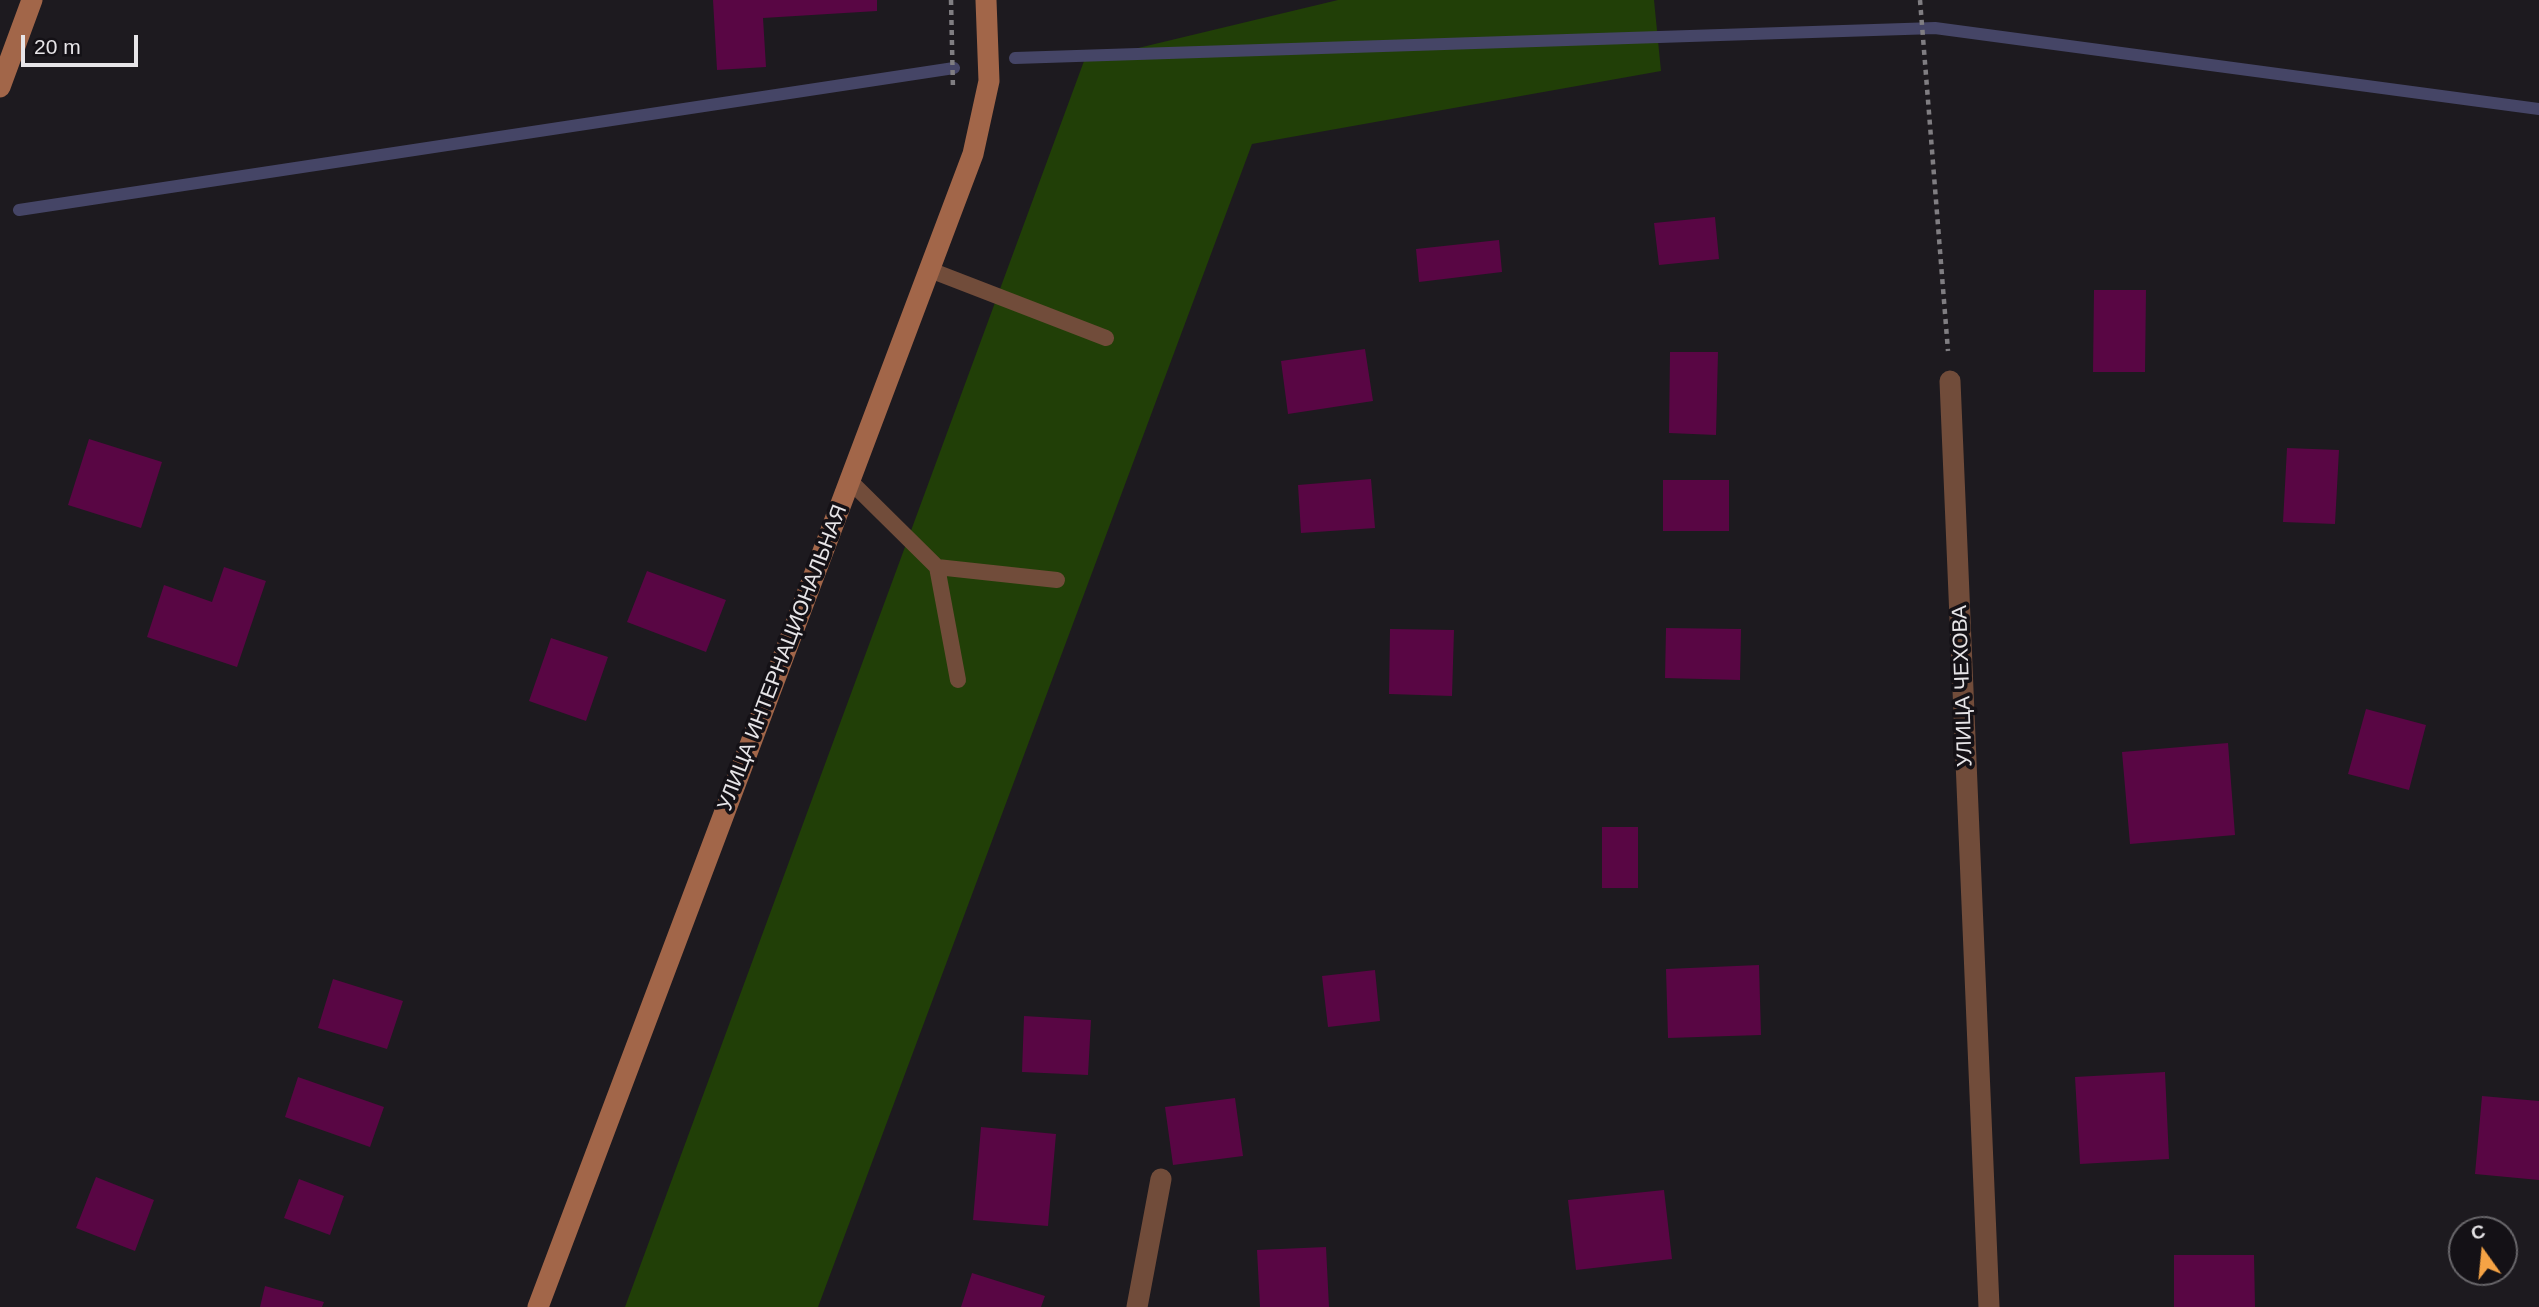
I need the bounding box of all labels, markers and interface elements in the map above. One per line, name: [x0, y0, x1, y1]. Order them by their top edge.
scale bar: [24, 21, 142, 65]
text: 20 m: [34, 35, 81, 58]
street label: УЛИЦА ИНТЕРНАЦИОНАЛЬНАЯ: [713, 501, 853, 815]
street label: УЛИЦА ЧЕХОВА: [1948, 605, 1978, 767]
north arrow: [2448, 1216, 2518, 1286]
text: С: [2469, 1220, 2487, 1244]

